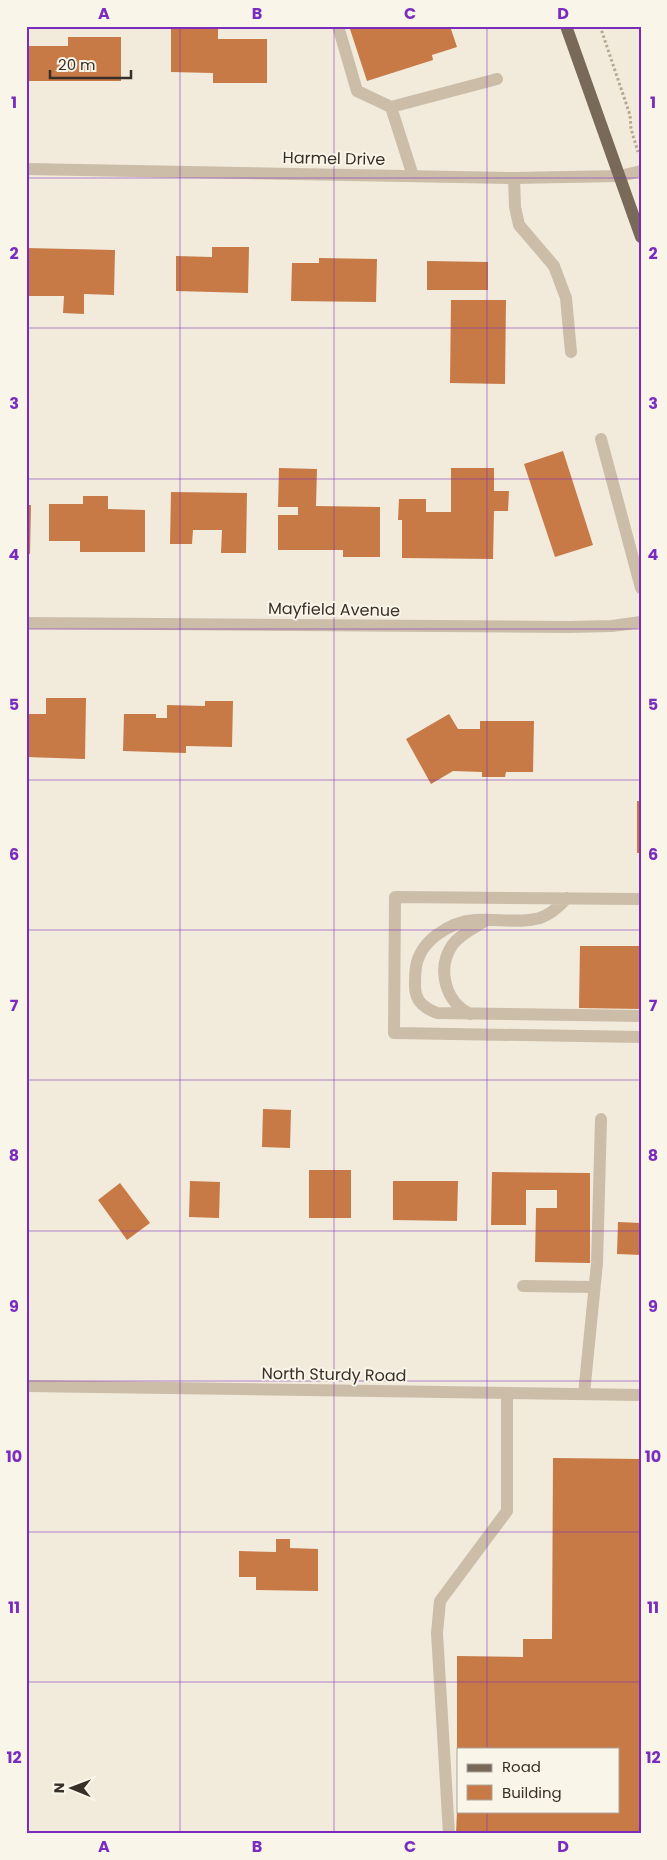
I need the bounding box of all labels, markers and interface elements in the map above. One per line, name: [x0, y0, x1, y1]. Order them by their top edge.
text: A: [98, 2, 110, 25]
text: B: [252, 2, 262, 25]
text: C: [404, 2, 416, 25]
text: D: [557, 2, 569, 25]
scale bar: [50, 48, 131, 80]
text: 20 m: [58, 54, 96, 75]
text: 1: [11, 91, 17, 114]
text: 1: [650, 91, 656, 114]
street label: Harmel Drive: [283, 146, 386, 171]
text: 2: [9, 242, 19, 265]
text: 2: [648, 242, 658, 265]
text: 3: [9, 392, 19, 415]
text: 3: [648, 392, 658, 415]
text: 4: [9, 543, 20, 566]
text: 4: [648, 543, 659, 566]
street label: Mayfield Avenue: [268, 597, 400, 622]
text: 5: [9, 693, 19, 716]
text: 5: [648, 693, 658, 716]
text: 6: [9, 843, 19, 866]
text: 6: [648, 843, 658, 866]
text: 7: [10, 994, 19, 1017]
text: 7: [649, 994, 658, 1017]
text: 8: [9, 1144, 19, 1167]
text: 8: [648, 1144, 658, 1167]
text: 9: [9, 1295, 19, 1318]
text: 9: [648, 1295, 658, 1318]
street label: North Sturdy Road: [261, 1362, 407, 1387]
text: 10: [6, 1445, 22, 1468]
text: 10: [645, 1445, 661, 1468]
text: 11: [8, 1596, 20, 1619]
text: 11: [647, 1596, 659, 1619]
text: 12: [6, 1746, 22, 1769]
text: 12: [645, 1746, 661, 1769]
legend: [457, 1748, 620, 1812]
text: Road: [502, 1756, 541, 1777]
north arrow: [48, 1762, 98, 1812]
text: N: [49, 1782, 69, 1793]
text: Building: [502, 1782, 562, 1803]
text: A: [98, 1835, 110, 1858]
text: B: [252, 1835, 262, 1858]
text: C: [404, 1835, 416, 1858]
text: D: [557, 1835, 569, 1858]

